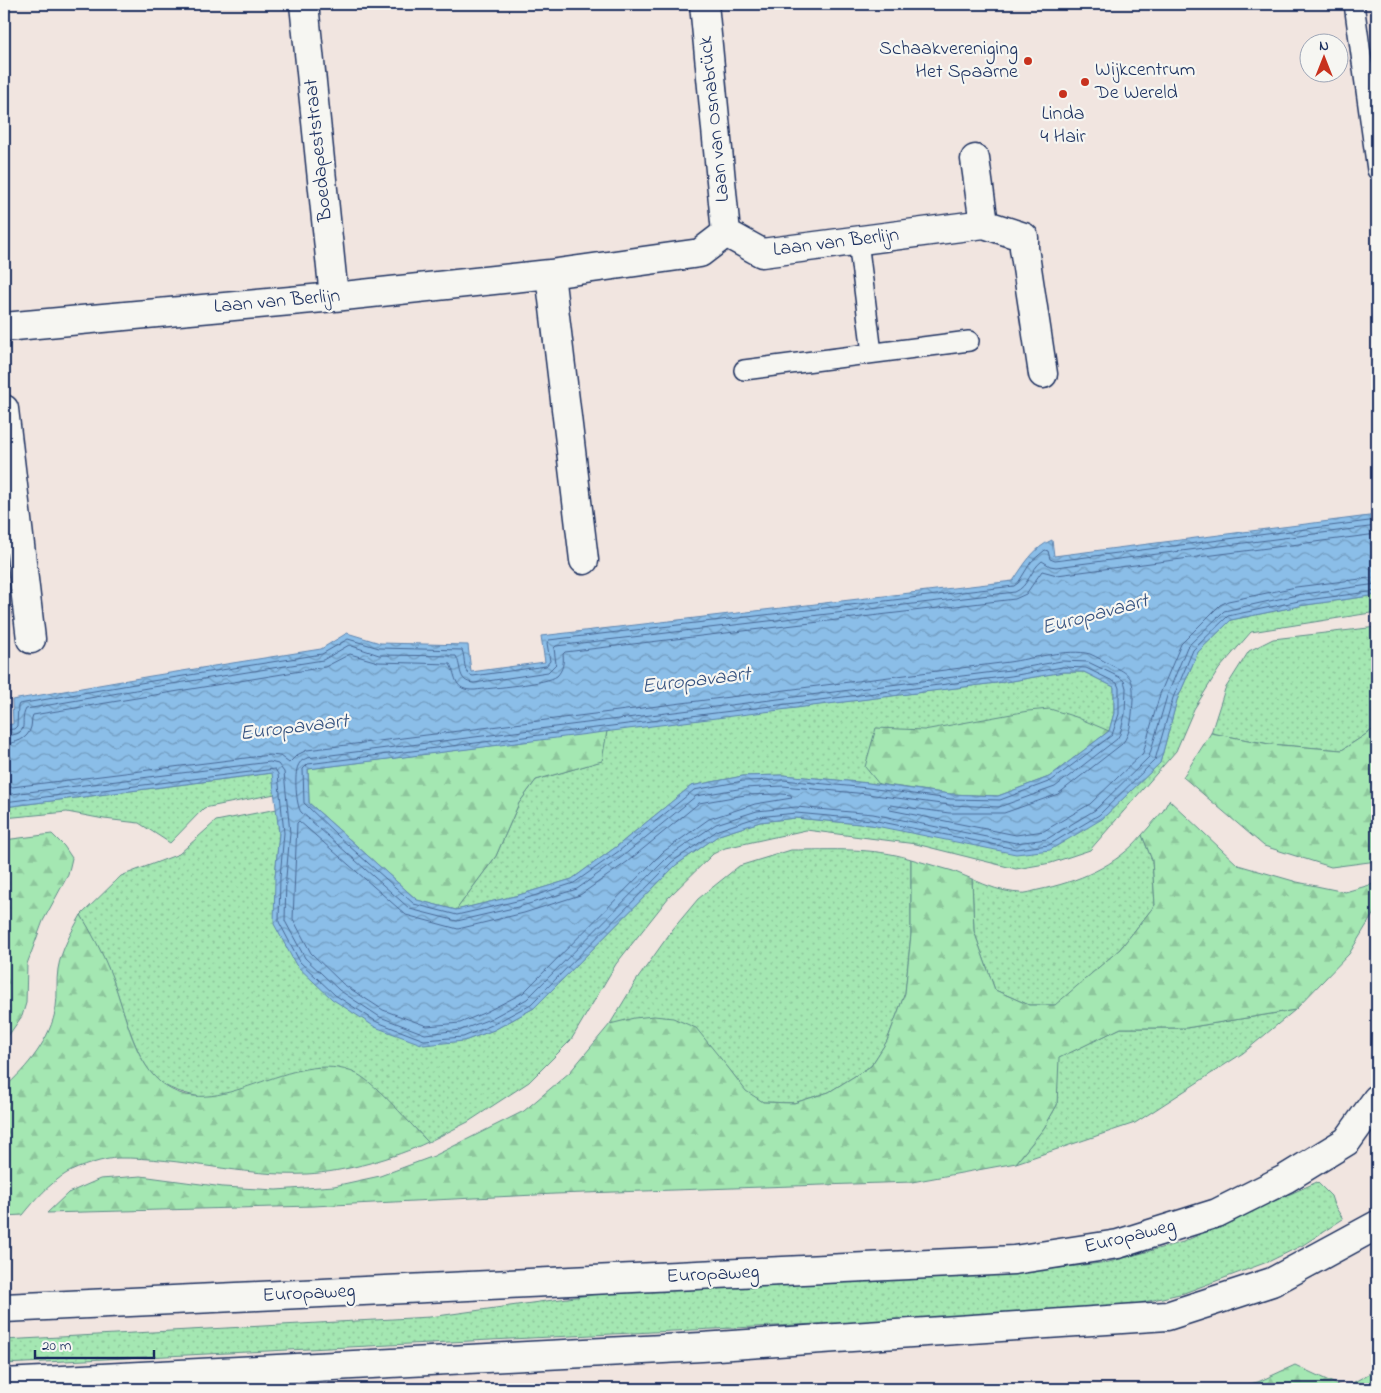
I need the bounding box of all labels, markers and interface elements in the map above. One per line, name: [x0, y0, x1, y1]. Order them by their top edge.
north arrow: [1298, 32, 1348, 82]
street label: Laan van Osnabrück: [692, 34, 738, 204]
place label: Schaakvereniging Het Spaarne: [879, 35, 1018, 87]
text: N: [1319, 36, 1329, 57]
marker: Schaakvereniging Het Spaarne: [1022, 55, 1034, 67]
place label: Wijkcentrum De Wereld: [1094, 56, 1195, 108]
marker: Wijkcentrum De Wereld: [1079, 76, 1091, 88]
street label: Boedapeststraat: [297, 77, 341, 224]
marker: Linda 4 Hair: [1057, 88, 1069, 100]
place label: Linda 4 Hair: [1040, 100, 1087, 152]
street label: Laan van Berlijn: [771, 221, 901, 265]
street label: Laan van Berlijn: [213, 282, 341, 322]
water label: Europavaart: [1038, 586, 1154, 644]
water label: Europavaart: [640, 659, 754, 703]
water label: Europavaart: [238, 706, 352, 750]
street label: Europaweg: [1081, 1212, 1179, 1263]
street label: Europaweg: [666, 1258, 760, 1293]
street label: Europaweg: [262, 1277, 356, 1312]
scale bar: [35, 1328, 154, 1360]
text: 20 m: [42, 1335, 72, 1357]

